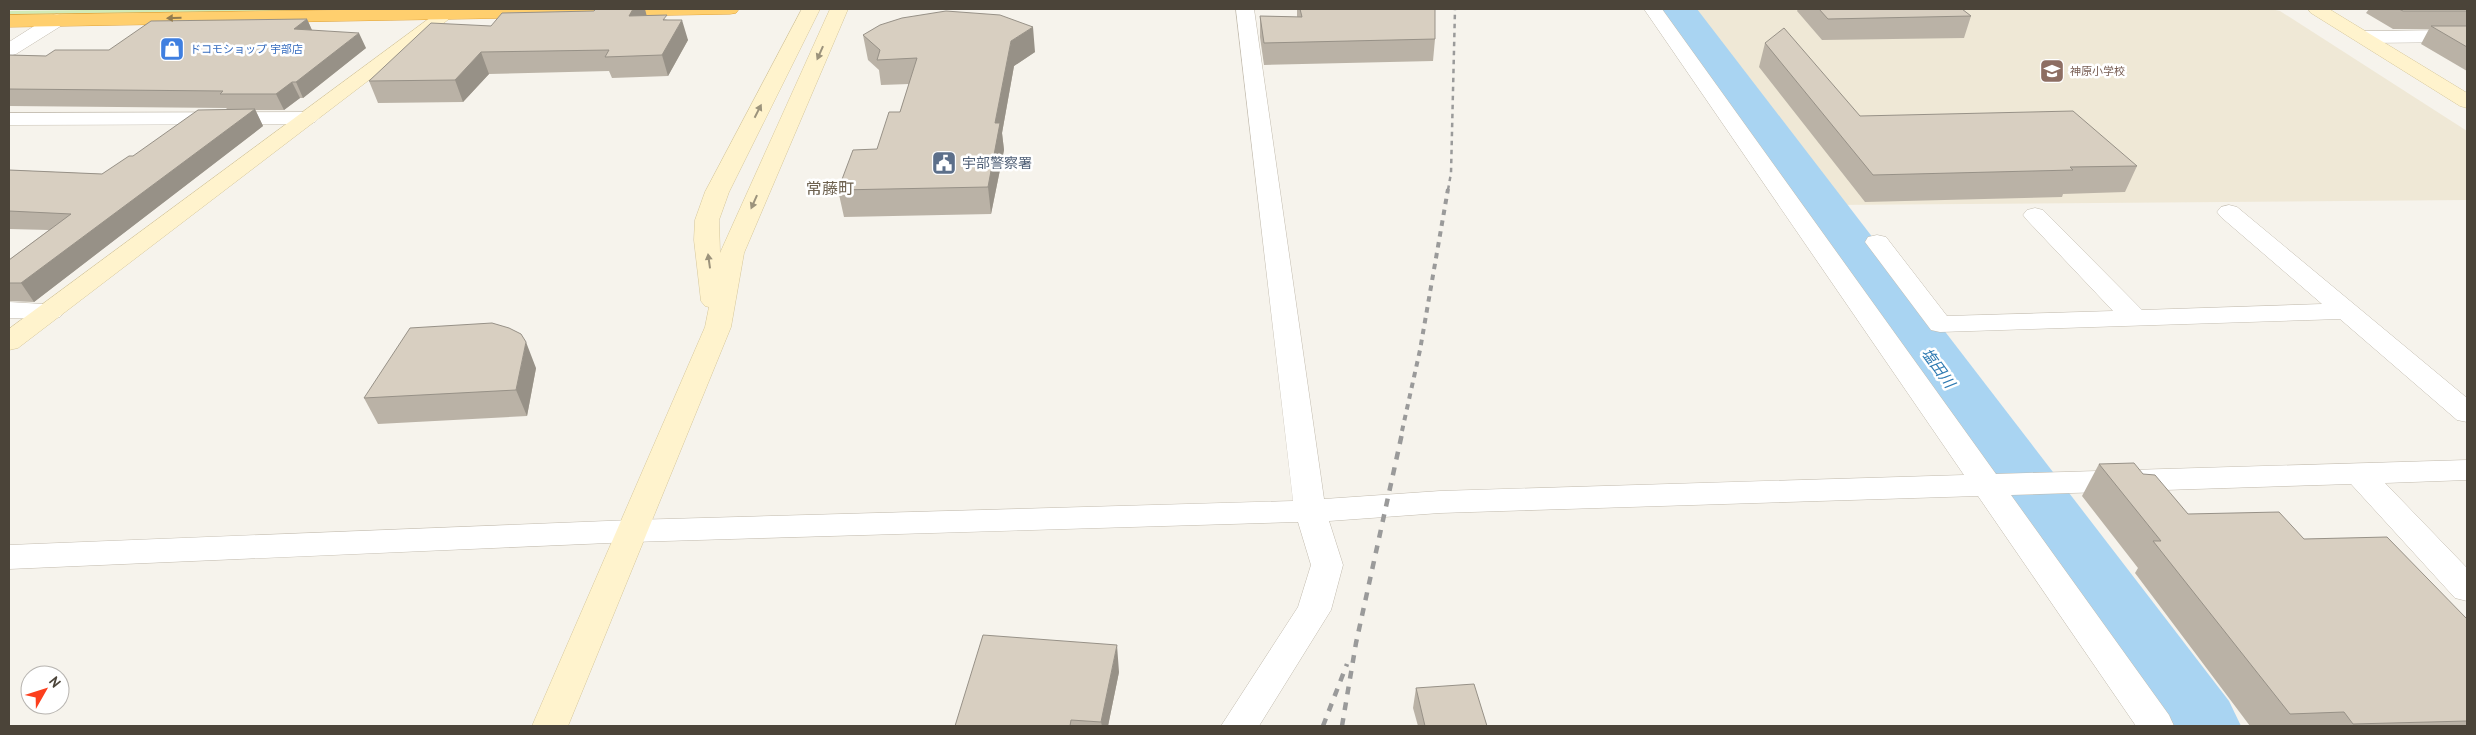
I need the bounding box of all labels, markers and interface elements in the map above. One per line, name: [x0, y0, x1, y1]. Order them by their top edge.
one-way arrow: [166, 14, 182, 22]
shop icon: ドコモショップ 宇部店: [159, 36, 185, 62]
place label: ドコモショップ 宇部店: [190, 42, 303, 56]
one-way arrow: [815, 46, 823, 60]
school or university icon: 神原小学校: [2039, 58, 2065, 84]
place label: 神原小学校: [2070, 64, 2125, 78]
one-way arrow: [754, 104, 762, 118]
public building icon: 宇部警察署: [931, 150, 957, 176]
place label: 宇部警察署: [962, 154, 1032, 172]
district label: 常藤町: [806, 178, 854, 198]
one-way arrow: [750, 195, 758, 209]
one-way arrow: [704, 253, 712, 269]
water label: 塩田川: [1917, 344, 1960, 393]
north arrow: [20, 665, 70, 715]
text: N: [45, 673, 65, 691]

